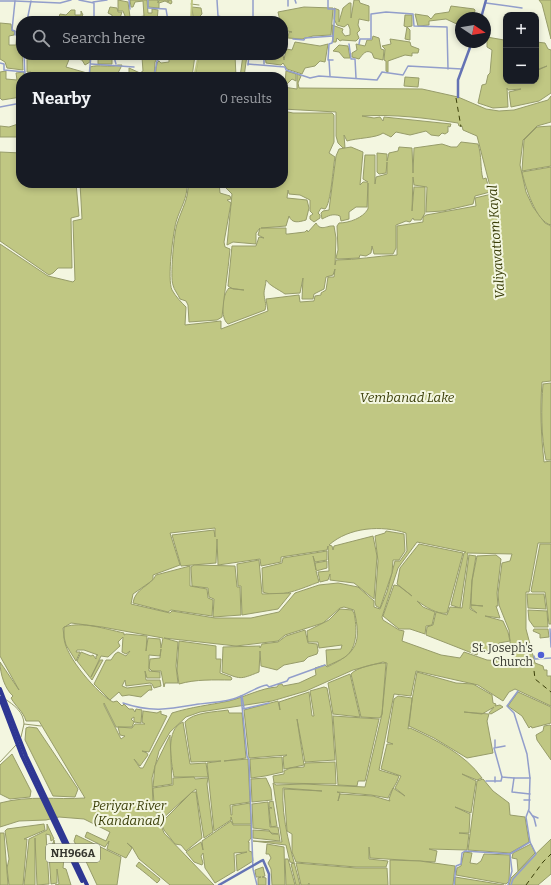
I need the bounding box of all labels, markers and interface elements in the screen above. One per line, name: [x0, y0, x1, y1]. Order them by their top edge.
north arrow: [455, 12, 491, 48]
map controls: [503, 12, 539, 84]
button: +: [503, 12, 539, 48]
search box: [16, 16, 288, 60]
icon: search: [30, 27, 52, 49]
text: Search here: [62, 29, 145, 47]
button: −: [503, 48, 539, 84]
text: Nearby: [32, 88, 91, 109]
text: 0 results: [220, 91, 272, 106]
water label: Valiyavattom Kayal: [485, 184, 507, 299]
water label: Vembanad Lake: [360, 390, 455, 405]
place label: St. Joseph's Church: [472, 641, 534, 669]
marker: St. Joseph's Church: [536, 650, 546, 660]
water label: Periyar River (Kandanad): [92, 798, 167, 828]
road number: NH966A: [46, 844, 100, 862]

